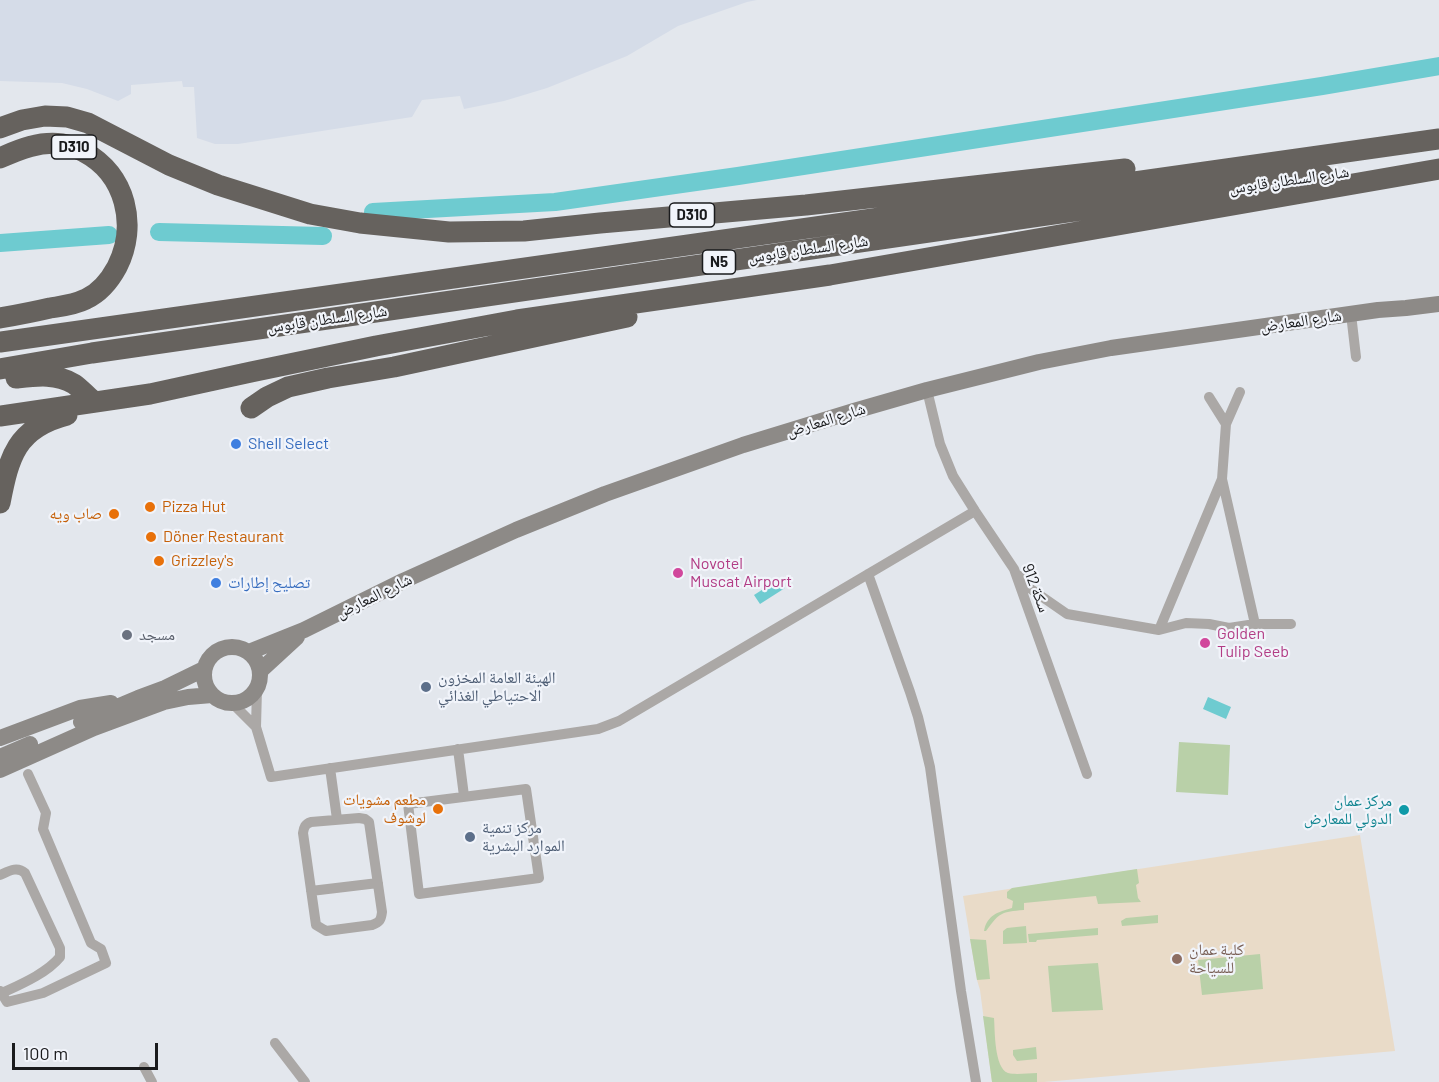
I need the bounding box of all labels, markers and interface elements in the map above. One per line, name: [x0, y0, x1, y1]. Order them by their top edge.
road number: D310: [52, 135, 97, 159]
street label: شارع السلطان قابوس: [1228, 162, 1350, 198]
road number: D310: [670, 203, 714, 227]
street label: شارع السلطان قابوس: [747, 231, 869, 267]
road number: N5: [702, 250, 736, 274]
street label: شارع السلطان قابوس: [266, 301, 388, 337]
street label: شارع المعارض: [1259, 306, 1343, 336]
street label: شارع المعارض: [784, 399, 868, 441]
place label: Shell Select: [248, 434, 329, 454]
marker: Shell Select: [229, 437, 243, 451]
place label: Pizza Hut: [162, 497, 226, 517]
marker: Pizza Hut: [143, 500, 157, 514]
place label: صاب ويه: [50, 504, 102, 524]
marker: صاب ويه: [107, 507, 121, 521]
place label: Döner Restaurant: [163, 527, 284, 547]
marker: Döner Restaurant: [144, 530, 158, 544]
place label: Grizzley's: [171, 551, 234, 571]
marker: Grizzley's: [152, 554, 166, 568]
place label: Novotel Muscat Airport: [690, 554, 792, 592]
street label: سكة 912: [1018, 561, 1054, 615]
marker: Novotel Muscat Airport: [671, 566, 685, 580]
street label: شارع المعارض: [333, 569, 415, 623]
place label: تصليح إطارات: [228, 573, 310, 593]
marker: تصليح إطارات: [209, 576, 223, 590]
place label: Golden Tulip Seeb: [1217, 624, 1289, 662]
place label: مسجد: [139, 625, 175, 645]
marker: مسجد: [120, 628, 134, 642]
marker: Golden Tulip Seeb: [1198, 636, 1212, 650]
place label: الهيئة العامة المخزون الاحتياطي الغذائي: [438, 668, 556, 706]
marker: الهيئة العامة المخزون الاحتياطي الغذائي: [419, 680, 433, 694]
place label: مطعم مشويات لوشوف: [343, 790, 426, 828]
place label: مركز عمان الدولي للمعارض: [1304, 791, 1392, 829]
marker: مطعم مشويات لوشوف: [431, 802, 445, 816]
marker: مركز عمان الدولي للمعارض: [1397, 803, 1411, 817]
place label: مركز تنمية الموارد البشرية: [482, 818, 565, 856]
marker: مركز تنمية الموارد البشرية: [463, 830, 477, 844]
place label: كلية عمان للسياحة: [1189, 940, 1244, 978]
marker: كلية عمان للسياحة: [1170, 952, 1184, 966]
scale bar: [15, 1031, 160, 1069]
text: 100 m: [23, 1042, 68, 1064]

